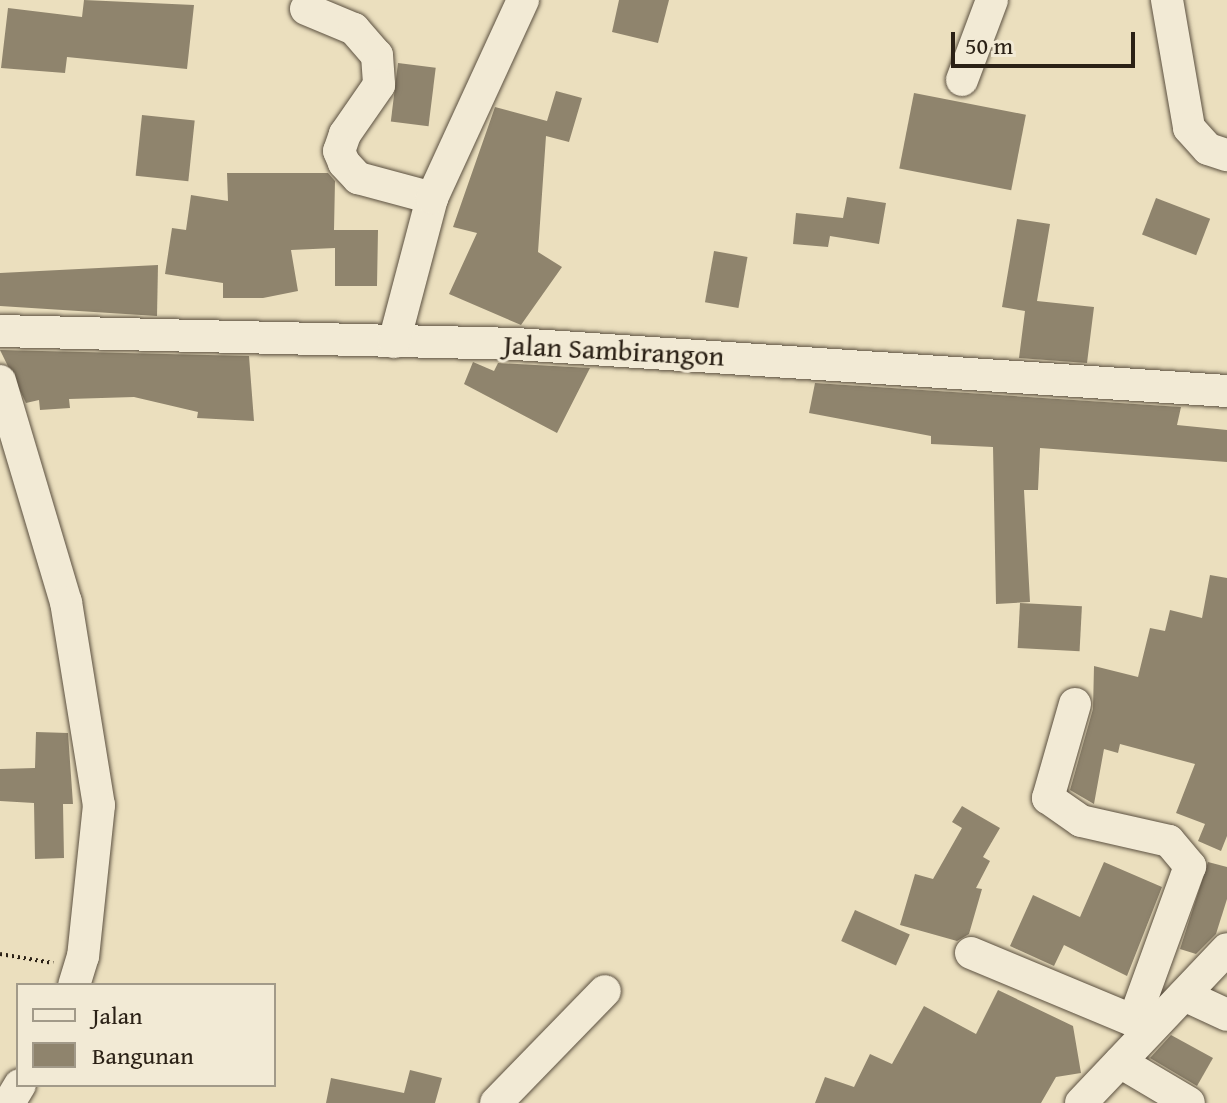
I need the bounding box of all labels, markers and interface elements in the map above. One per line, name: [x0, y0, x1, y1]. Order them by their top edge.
scale bar: [955, 16, 1139, 66]
text: 50 m: [965, 28, 1013, 63]
street label: Jalan Sambirangon: [503, 327, 725, 373]
legend: [16, 983, 276, 1087]
text: Jalan: [92, 998, 142, 1033]
text: Bangunan: [92, 1038, 194, 1073]

